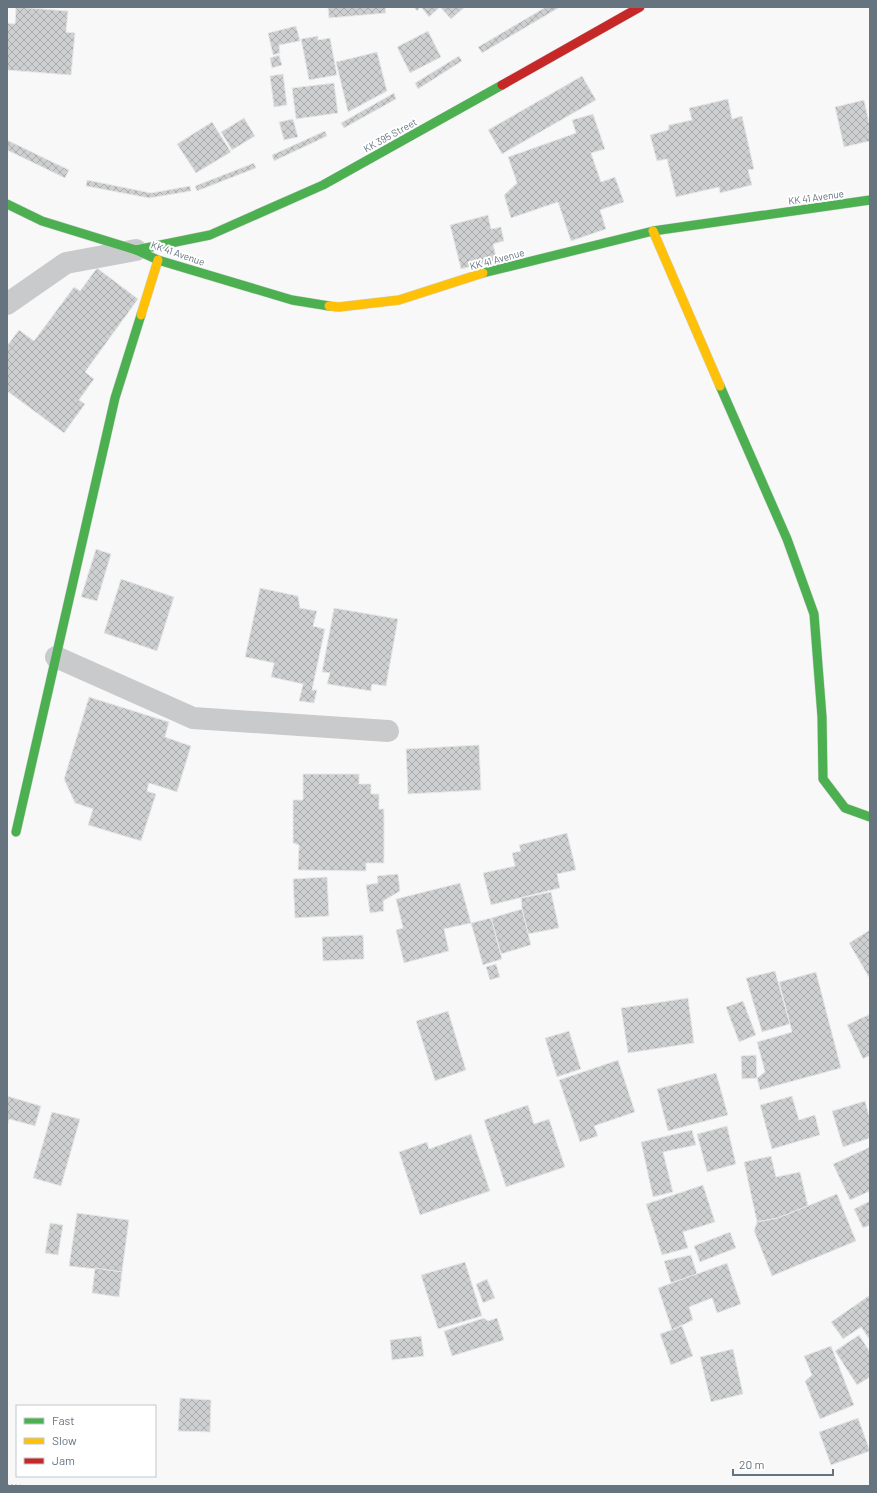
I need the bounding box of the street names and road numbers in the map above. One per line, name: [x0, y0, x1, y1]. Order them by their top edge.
street label: KK 395 Street: [361, 115, 419, 155]
street label: KK 41 Avenue: [787, 187, 845, 207]
street label: KK 41 Avenue: [150, 238, 206, 268]
street label: KK 41 Avenue: [468, 246, 526, 272]

